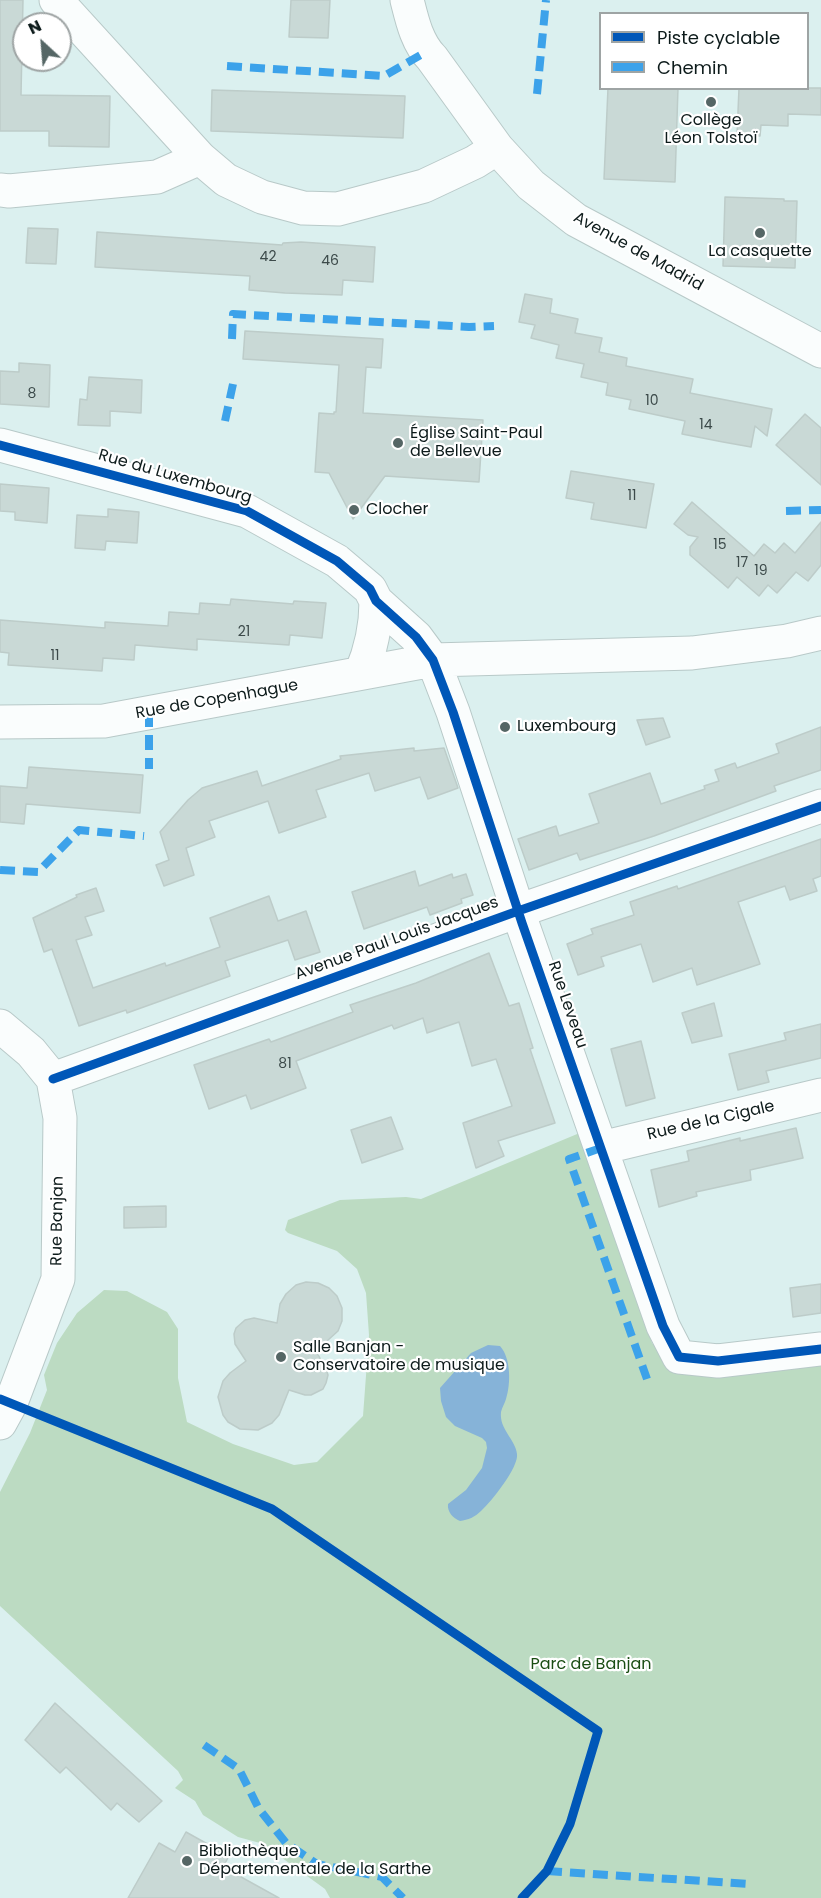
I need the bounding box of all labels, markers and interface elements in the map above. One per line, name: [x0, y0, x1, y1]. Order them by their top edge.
north arrow: [12, 12, 72, 72]
legend: [599, 12, 809, 90]
text: N: [24, 14, 45, 40]
text: Piste cyclable: [657, 25, 780, 50]
text: Chemin: [657, 55, 728, 80]
marker: Collège Léon Tolstoï: [704, 95, 718, 109]
place label: Collège Léon Tolstoï: [665, 111, 757, 149]
street label: Avenue de Madrid: [570, 208, 706, 296]
marker: La casquette: [753, 226, 767, 240]
place label: La casquette: [708, 242, 812, 262]
house number: 42: [260, 249, 276, 265]
house number: 46: [321, 253, 339, 269]
house number: 8: [28, 386, 36, 402]
house number: 10: [645, 393, 659, 409]
house number: 14: [699, 417, 713, 433]
place label: Église Saint-Paul de Bellevue: [410, 424, 543, 462]
marker: Église Saint-Paul de Bellevue: [391, 436, 405, 450]
street label: Rue du Luxembourg: [96, 446, 254, 508]
house number: 11: [628, 488, 636, 504]
place label: Clocher: [366, 500, 428, 520]
marker: Clocher: [347, 503, 361, 517]
house number: 15: [713, 537, 727, 553]
house number: 17: [736, 555, 748, 571]
house number: 19: [754, 563, 768, 579]
house number: 21: [238, 624, 250, 640]
house number: 11: [51, 648, 59, 664]
street label: Rue de Copenhague: [134, 676, 300, 724]
place label: Luxembourg: [517, 717, 616, 737]
marker: Luxembourg: [498, 720, 512, 734]
street label: Avenue Paul Louis Jacques: [293, 893, 501, 985]
street label: Rue Leveau: [543, 959, 591, 1051]
house number: 81: [278, 1056, 292, 1072]
street label: Rue de la Cigale: [646, 1097, 776, 1145]
street label: Rue Banjan: [48, 1176, 68, 1266]
place label: Salle Banjan - Conservatoire de musique: [293, 1338, 505, 1376]
marker: Salle Banjan - Conservatoire de musique: [274, 1350, 288, 1364]
park label: Parc de Banjan: [531, 1655, 651, 1675]
place label: Bibliothèque Départementale de la Sarthe: [199, 1842, 431, 1880]
marker: Bibliothèque Départementale de la Sarthe: [180, 1854, 194, 1868]

